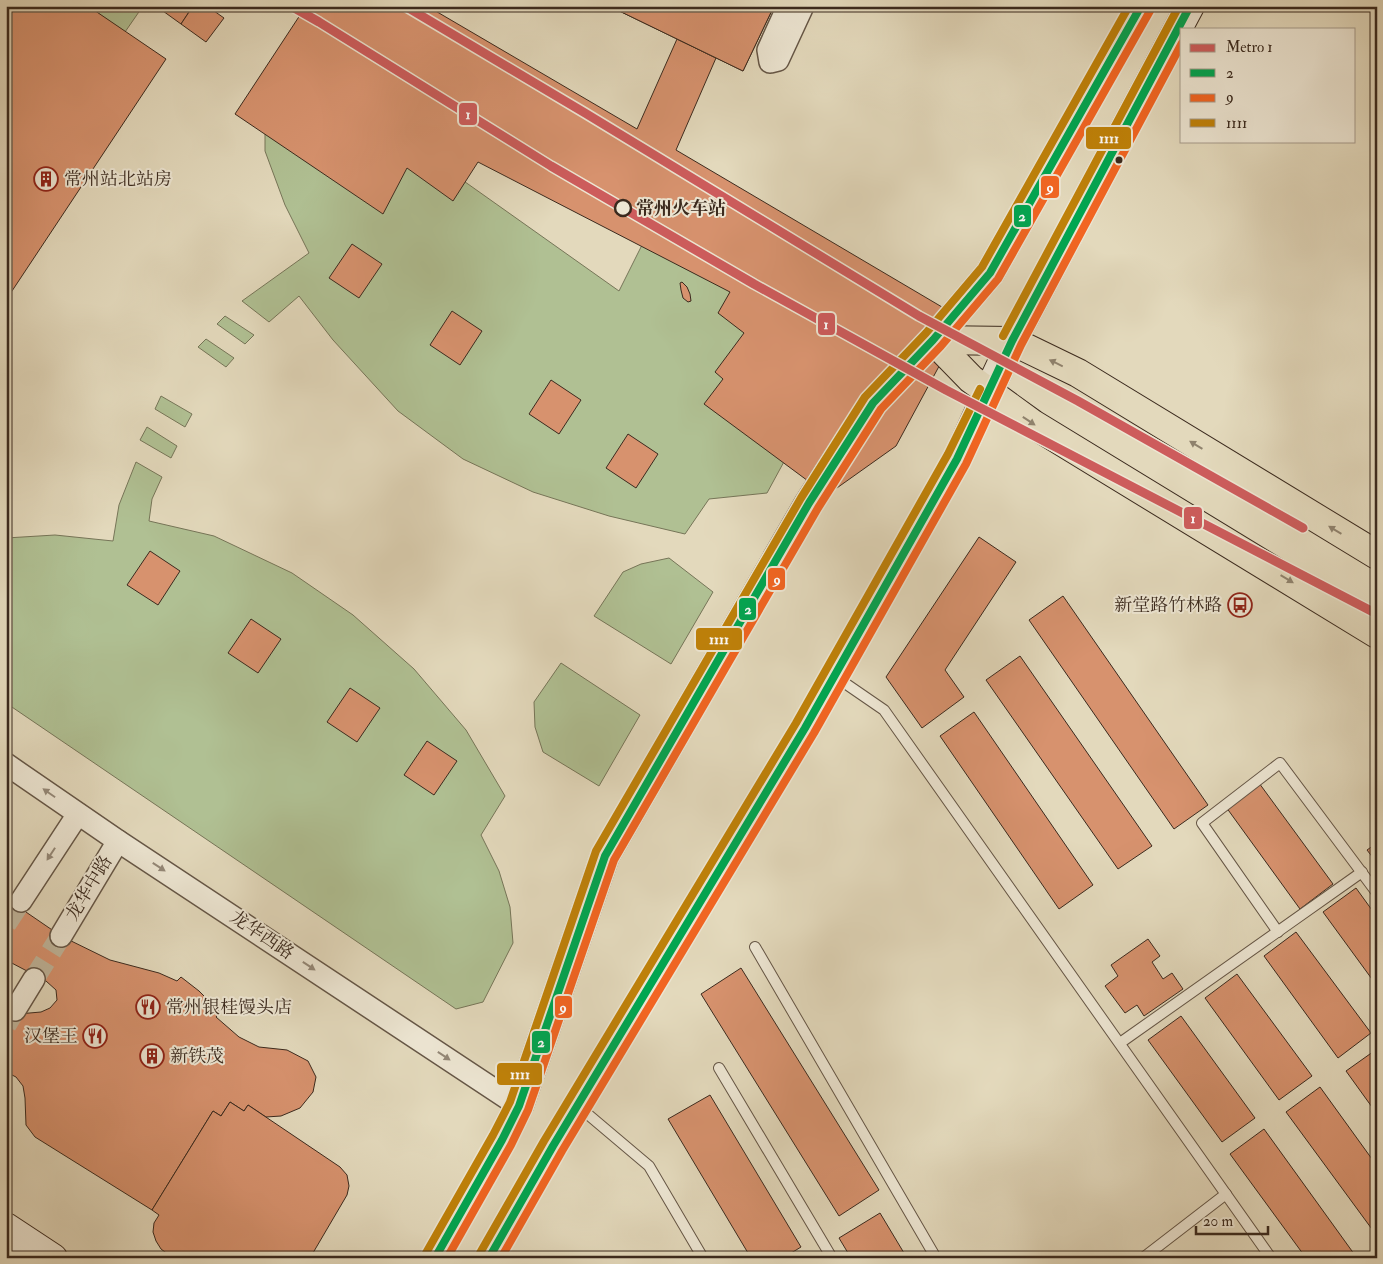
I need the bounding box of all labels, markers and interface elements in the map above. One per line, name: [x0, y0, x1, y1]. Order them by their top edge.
legend: [1180, 28, 1356, 142]
text: Metro 1: [1226, 38, 1273, 57]
text: 2: [1226, 64, 1234, 83]
text: 9: [1225, 88, 1234, 107]
line badge: 1: [458, 102, 478, 126]
text: 1: [466, 106, 471, 123]
text: 1111: [1226, 114, 1247, 133]
line badge: 1111: [1085, 126, 1132, 150]
text: 1111: [1099, 130, 1119, 147]
unlabelled marker: [1114, 155, 1124, 165]
building icon: 常州站北站房: [33, 166, 59, 192]
place label: 常州站北站房: [64, 168, 172, 191]
line badge: 9: [1040, 175, 1060, 199]
text: 9: [1044, 179, 1054, 196]
place label: 常州火车站: [636, 197, 726, 220]
marker: 常州火车站: [614, 199, 632, 217]
line badge: 2: [1013, 204, 1032, 228]
text: 2: [1018, 208, 1026, 225]
line badge: 1: [817, 312, 836, 336]
text: 1: [824, 316, 829, 333]
one-way arrow: [1049, 359, 1063, 367]
one-way arrow: [1022, 416, 1036, 426]
one-way arrow: [1190, 441, 1203, 450]
line badge: 1: [1183, 506, 1203, 530]
text: 1: [1191, 510, 1196, 527]
one-way arrow: [1329, 525, 1342, 534]
line badge: 9: [767, 567, 786, 591]
text: 9: [771, 571, 781, 588]
one-way arrow: [1280, 574, 1293, 584]
bus stop icon: 新堂路竹林路: [1227, 592, 1253, 618]
place label: 新堂路竹林路: [1114, 594, 1222, 617]
line badge: 2: [738, 597, 757, 621]
text: 2: [744, 601, 752, 618]
line badge: 1111: [695, 627, 743, 651]
text: 1111: [709, 631, 729, 648]
one-way arrow: [42, 788, 55, 798]
one-way arrow: [47, 848, 56, 861]
street label: 龙华中路: [61, 851, 117, 925]
one-way arrow: [152, 862, 165, 872]
street label: 龙华西路: [226, 905, 298, 965]
one-way arrow: [302, 961, 315, 971]
restaurant icon: 常州银桂馒头店: [135, 994, 161, 1020]
line badge: 9: [554, 995, 573, 1019]
place label: 常州银桂馒头店: [166, 996, 292, 1019]
text: 9: [557, 999, 567, 1016]
restaurant icon: 汉堡王: [82, 1023, 108, 1049]
place label: 汉堡王: [24, 1025, 78, 1048]
line badge: 2: [531, 1030, 551, 1054]
text: 2: [537, 1034, 545, 1051]
building icon: 新铁茂: [139, 1043, 165, 1069]
place label: 新铁茂: [170, 1045, 224, 1068]
one-way arrow: [438, 1051, 451, 1061]
line badge: 1111: [496, 1062, 543, 1086]
text: 1111: [510, 1066, 530, 1083]
scale bar: [1196, 1204, 1268, 1236]
text: 20 m: [1203, 1212, 1233, 1231]

